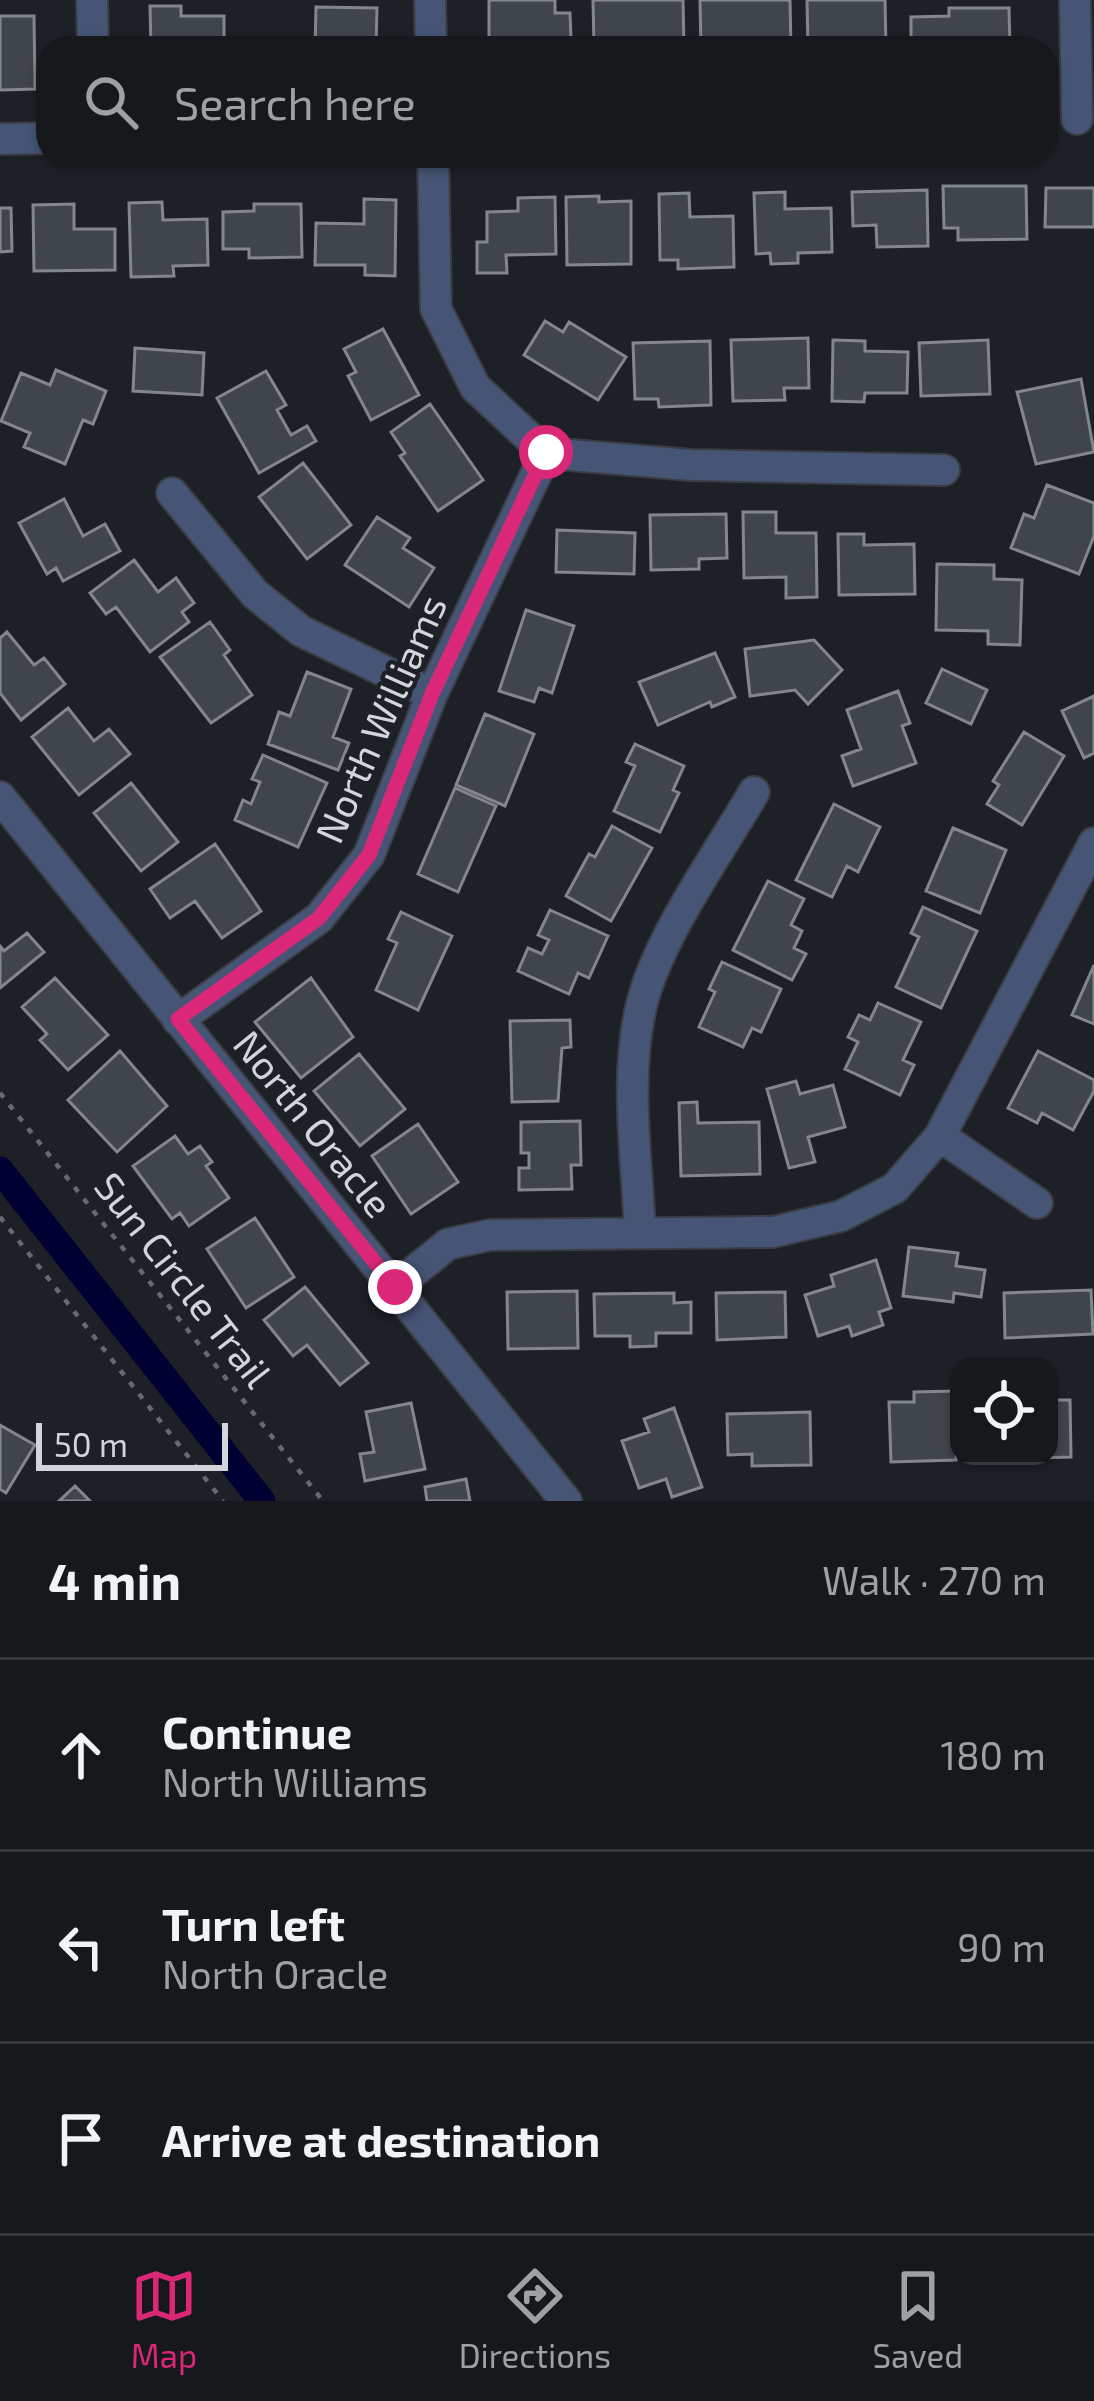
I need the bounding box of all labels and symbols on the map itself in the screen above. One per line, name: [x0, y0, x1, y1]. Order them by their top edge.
route start: [519, 425, 573, 479]
street label: North Williams: [304, 587, 455, 849]
street label: North Oracle: [225, 1020, 404, 1226]
street label: Sun Circle Trail: [86, 1162, 283, 1396]
route end: [368, 1260, 422, 1314]
scale bar: [36, 1417, 228, 1470]

